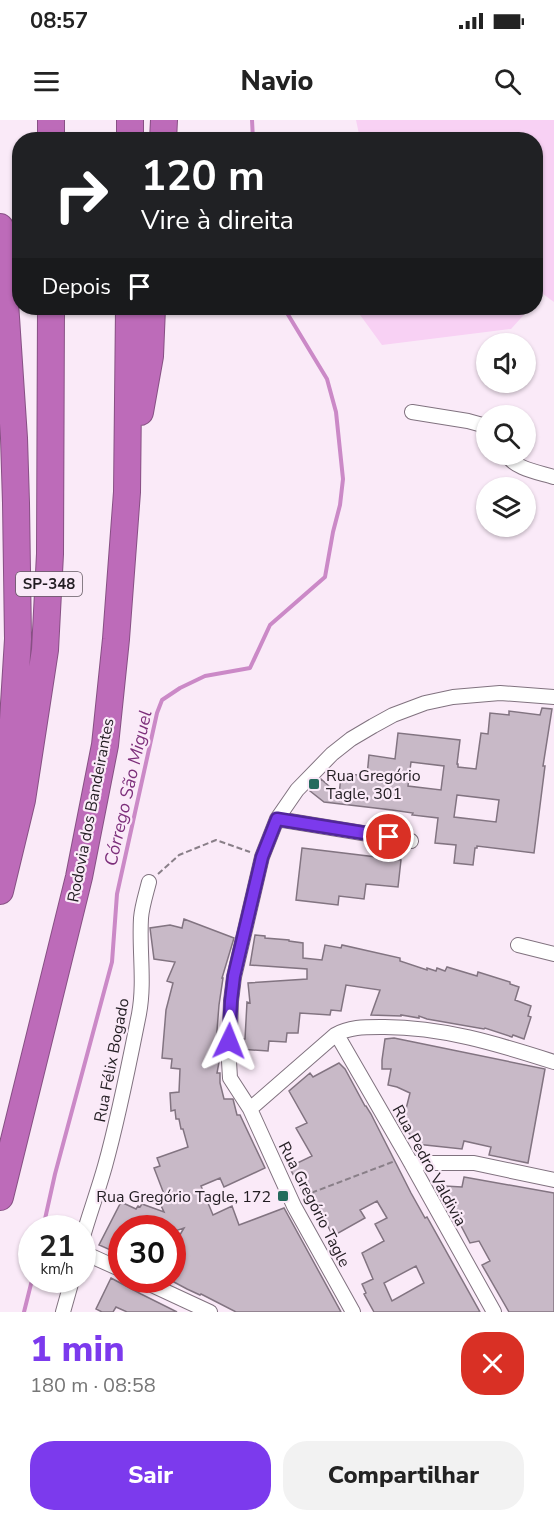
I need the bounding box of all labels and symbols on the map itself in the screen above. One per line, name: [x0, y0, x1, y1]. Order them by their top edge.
road number: SP-348: [16, 572, 82, 596]
water label: Córrego São Miguel: [98, 708, 158, 868]
street label: Rodovia dos Bandeirantes: [62, 716, 120, 904]
place label: Rua Gregório Tagle, 301: [326, 765, 421, 805]
marker: Rua Gregório Tagle, 301: [307, 777, 321, 791]
pin: [363, 811, 414, 862]
street label: Rua Félix Bogado: [89, 996, 135, 1124]
position arrow: [197, 1009, 261, 1073]
street label: Rua Pedro Valdivia: [387, 1101, 472, 1230]
street label: Rua Gregório Tagle: [273, 1138, 355, 1271]
place label: Rua Gregório Tagle, 172: [96, 1186, 271, 1208]
marker: Rua Gregório Tagle, 172: [276, 1189, 290, 1203]
speed limit sign: 30: [108, 1215, 186, 1293]

